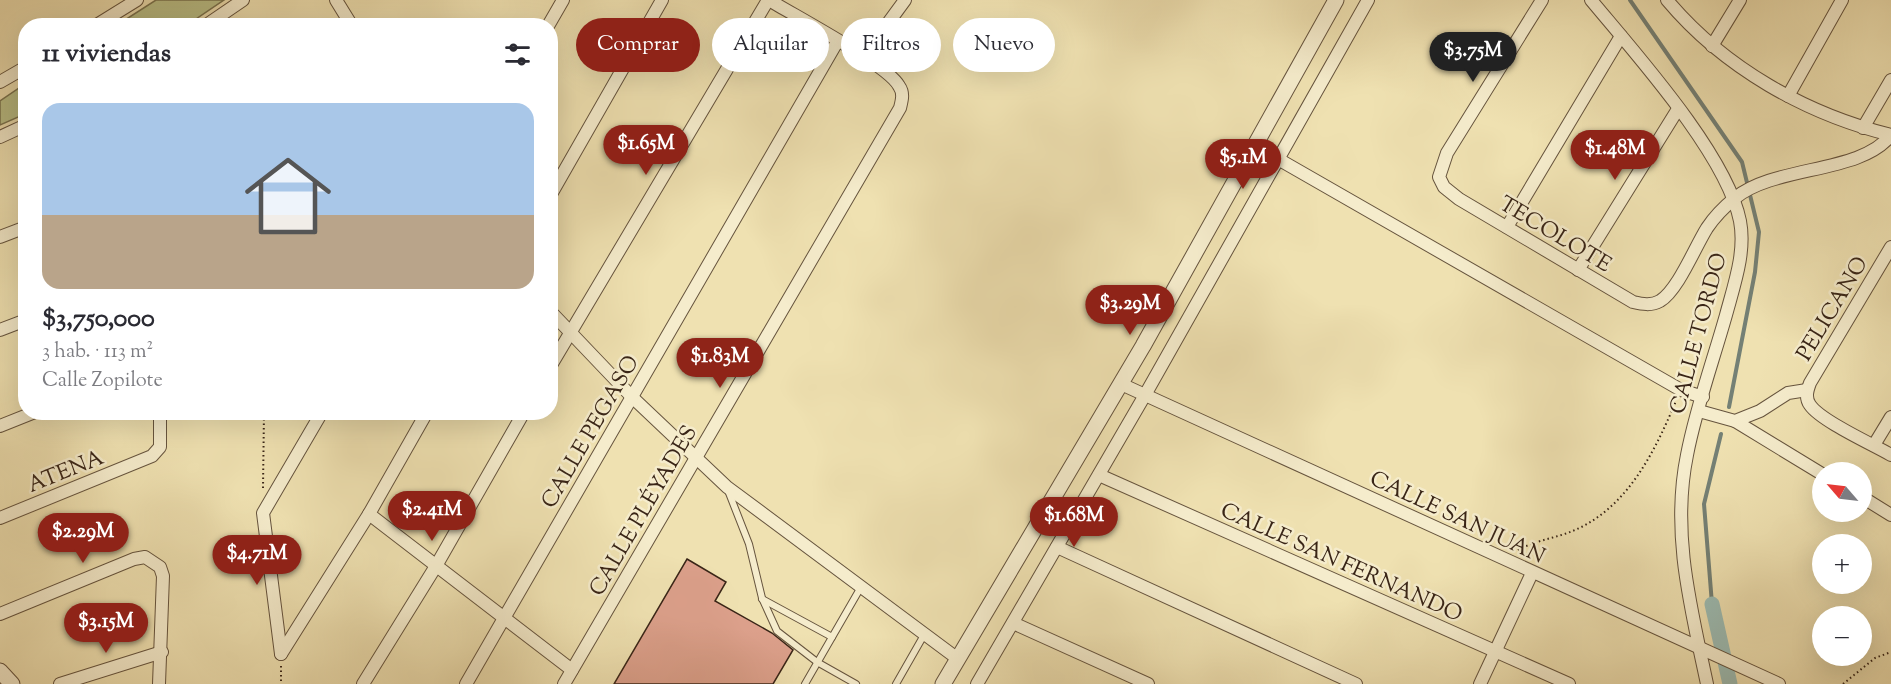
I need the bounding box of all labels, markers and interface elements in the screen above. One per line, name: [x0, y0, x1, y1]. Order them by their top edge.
chip: Comprar: [576, 18, 700, 72]
chip: Alquilar: [712, 18, 829, 72]
chip: Filtros: [841, 18, 941, 72]
chip: Nuevo: [953, 18, 1055, 72]
pin: $3.75M: [1424, 32, 1522, 83]
text: 11 viviendas: [42, 36, 171, 73]
text: $3.75M: [1443, 37, 1503, 66]
icon: filters: [501, 38, 534, 71]
pin: $1.65M: [597, 125, 695, 176]
text: $1.65M: [617, 130, 675, 159]
pin: $1.48M: [1566, 130, 1664, 181]
text: $1.48M: [1585, 135, 1645, 164]
pin: $5.1M: [1201, 139, 1285, 190]
icon: home: [234, 142, 342, 250]
text: $5.1M: [1219, 144, 1267, 173]
street label: TECOLOTE: [1492, 189, 1617, 282]
street label: CALLE TORDO: [1663, 250, 1737, 418]
street label: PELICANO: [1790, 251, 1877, 368]
pin: $3.29M: [1081, 285, 1179, 336]
text: $3.29M: [1099, 290, 1161, 319]
text: $3,750,000: [42, 301, 155, 338]
text: 3 hab. · 113 m²: [42, 338, 153, 367]
pin: $1.83M: [671, 338, 769, 389]
text: $1.83M: [691, 343, 749, 372]
street label: CALLE PEGASO: [535, 350, 649, 515]
text: Calle Zopilote: [42, 367, 163, 396]
street label: CALLE PLÉYADES: [582, 420, 707, 603]
street label: ATENA: [23, 443, 109, 503]
north arrow: [1812, 462, 1872, 522]
map controls: [1812, 462, 1872, 666]
street label: CALLE SAN JUAN: [1364, 464, 1550, 573]
pin: $2.41M: [383, 491, 481, 542]
text: $2.41M: [402, 496, 462, 525]
street label: CALLE SAN FERNANDO: [1215, 496, 1467, 632]
pin: $1.68M: [1025, 497, 1123, 548]
text: $1.68M: [1044, 502, 1104, 531]
pin: $2.29M: [34, 513, 132, 564]
text: $2.29M: [52, 518, 114, 547]
button: +: [1812, 534, 1872, 594]
pin: $4.71M: [208, 535, 306, 586]
text: $4.71M: [227, 540, 287, 569]
pin: $3.15M: [57, 603, 155, 654]
button: −: [1812, 606, 1872, 666]
text: $3.15M: [78, 608, 134, 637]

